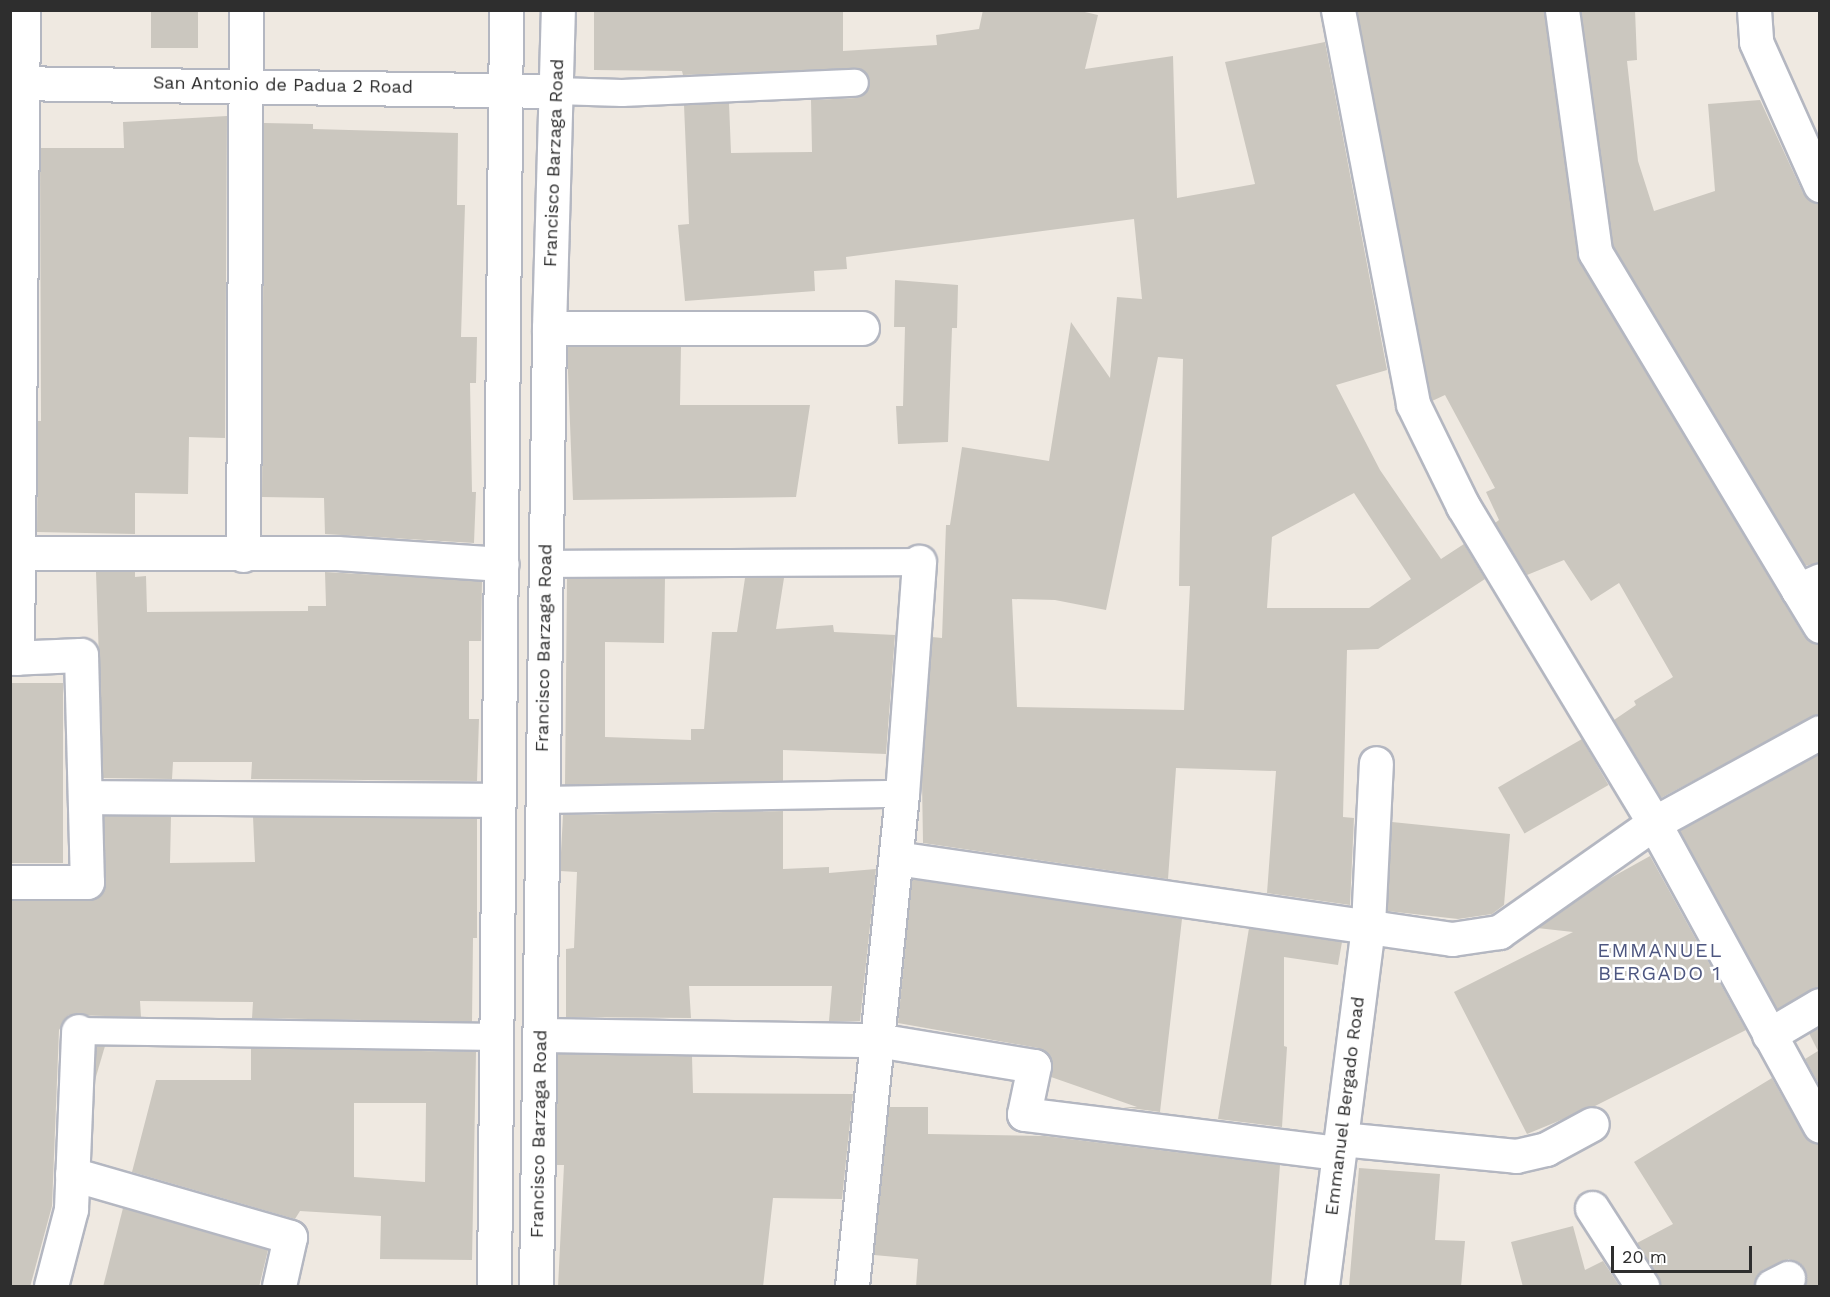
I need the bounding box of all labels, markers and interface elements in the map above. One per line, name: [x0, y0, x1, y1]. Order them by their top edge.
street label: Francisco Barzaga Road: [540, 58, 568, 268]
street label: San Antonio de Padua 2 Road: [152, 72, 414, 98]
street label: Francisco Barzaga Road: [531, 543, 557, 753]
district label: EMMANUEL BERGADO 1: [1597, 938, 1723, 985]
street label: Emmanuel Bergado Road: [1321, 995, 1369, 1217]
street label: Francisco Barzaga Road: [526, 1029, 552, 1239]
scale bar: [1614, 1234, 1755, 1272]
text: 20 m: [1622, 1246, 1667, 1267]

